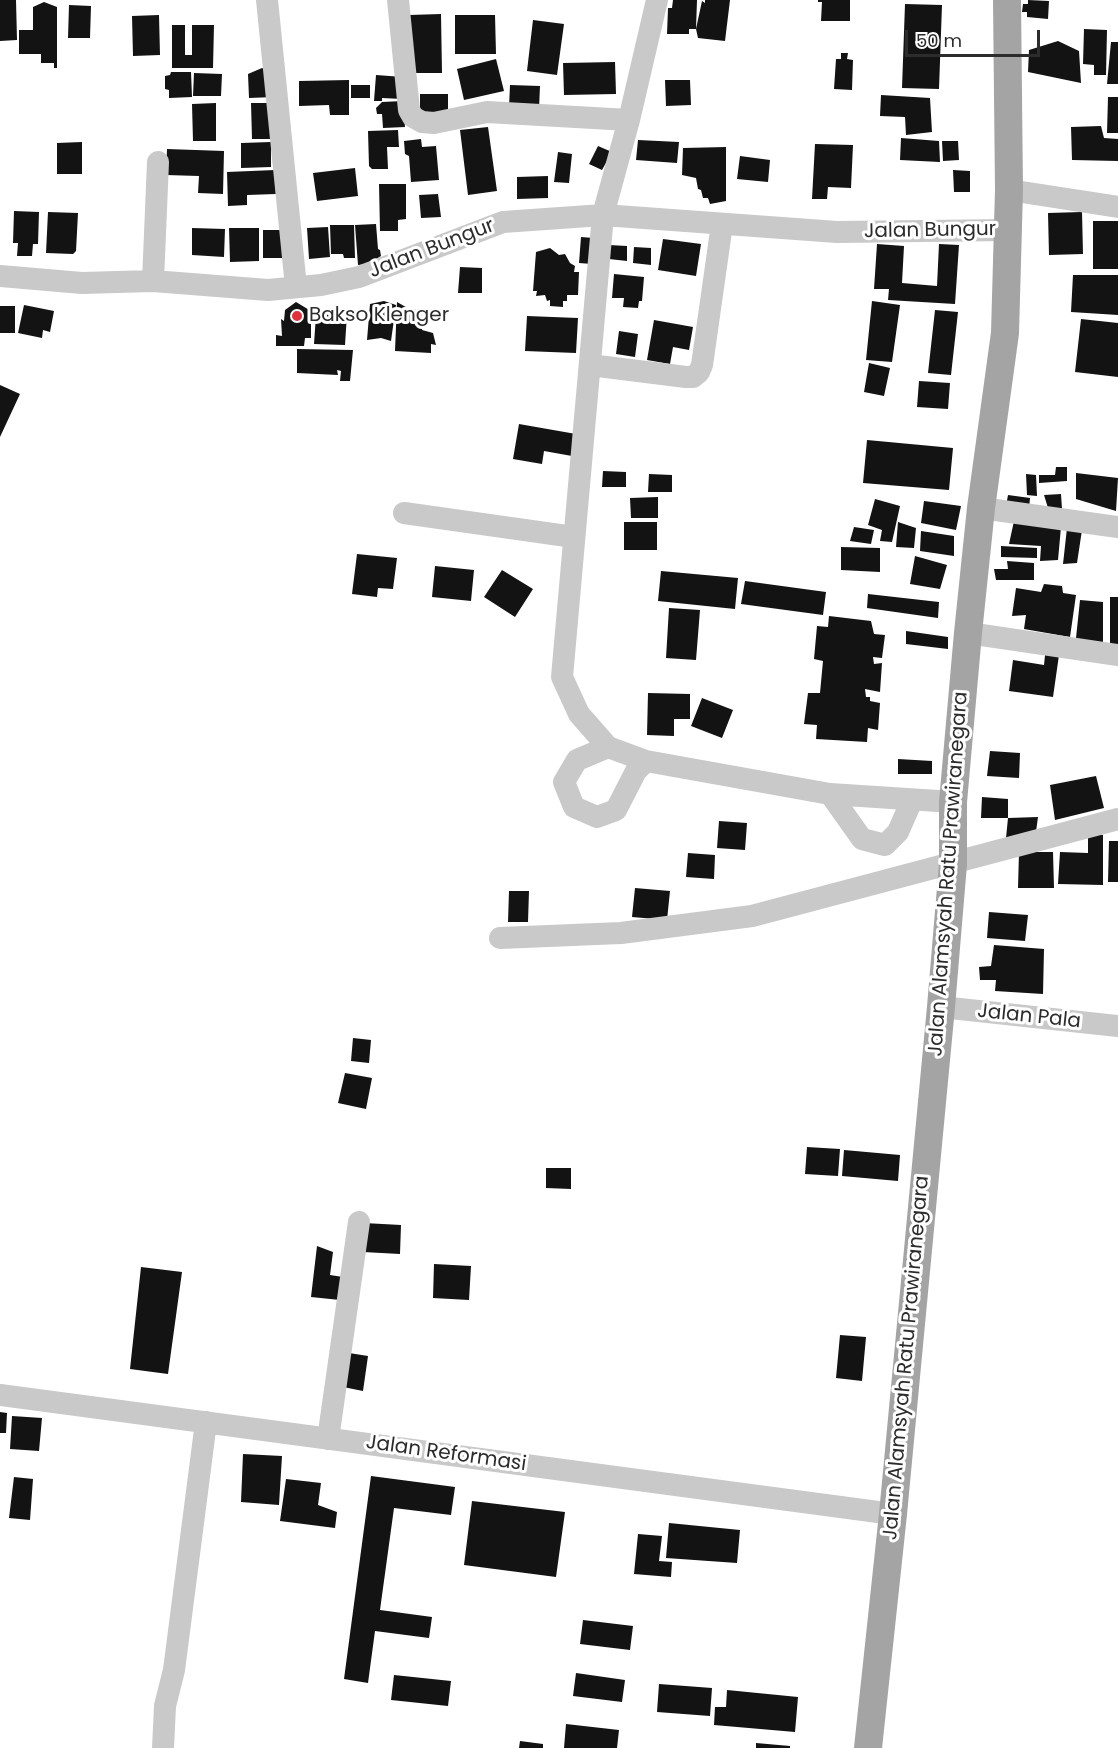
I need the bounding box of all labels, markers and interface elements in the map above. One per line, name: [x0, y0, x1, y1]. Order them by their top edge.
scale bar: [908, 18, 1043, 56]
text: 50 m: [916, 28, 962, 53]
street label: Jalan Bungur: [366, 214, 498, 284]
street label: Jalan Bungur: [864, 218, 996, 244]
place label: Bakso Klenger: [309, 304, 449, 328]
marker: Bakso Klenger: [290, 309, 304, 323]
street label: Jalan Alamsyah Ratu Prawiranegara: [924, 691, 974, 1057]
street label: Jalan Pala: [976, 1000, 1082, 1034]
street label: Jalan Alamsyah Ratu Prawiranegara: [879, 1175, 935, 1541]
street label: Jalan Reformasi: [364, 1431, 528, 1477]

